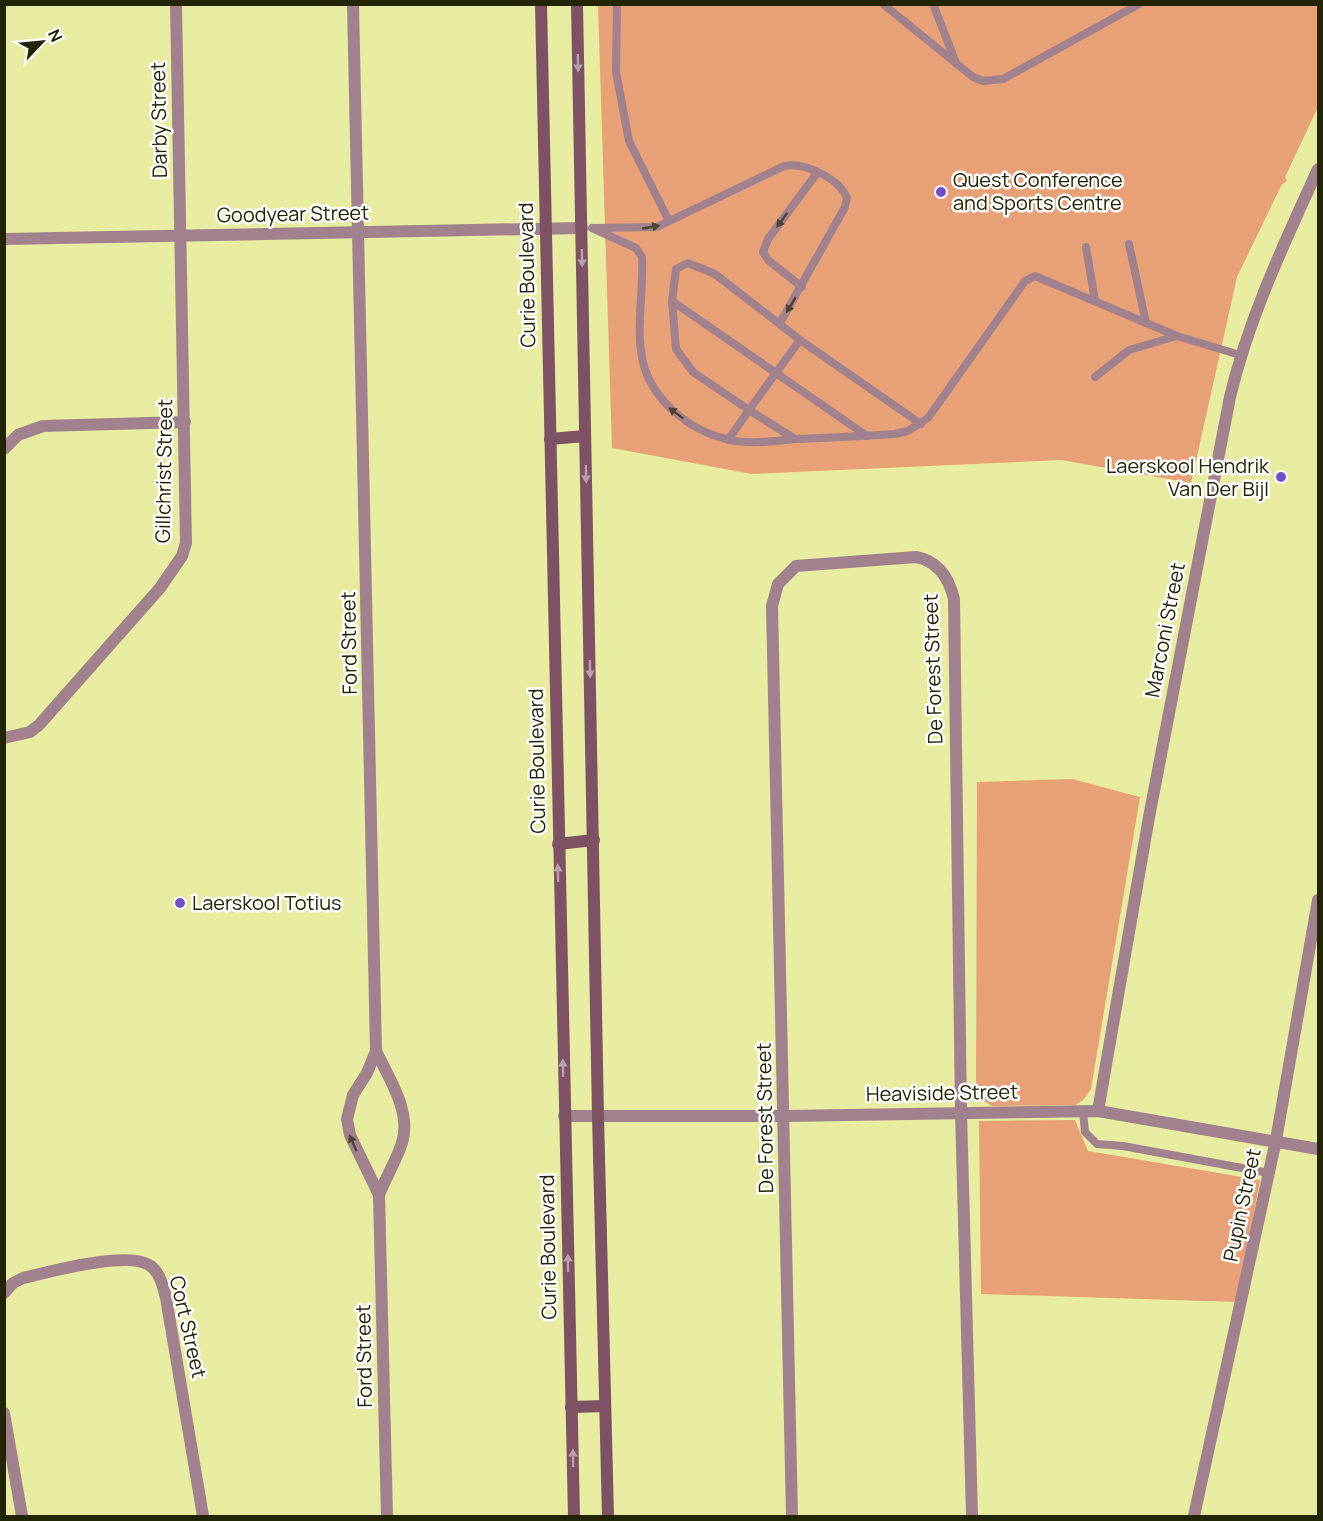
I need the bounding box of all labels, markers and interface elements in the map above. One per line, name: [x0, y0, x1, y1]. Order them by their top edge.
north arrow: [12, 12, 72, 72]
text: N: [43, 25, 68, 45]
one-way arrow: [573, 53, 583, 72]
street label: Darby Street: [144, 62, 173, 178]
place label: Quest Conference and Sports Centre: [953, 166, 1123, 216]
marker: Quest Conference and Sports Centre: [934, 185, 948, 199]
street label: Goodyear Street: [217, 199, 369, 228]
street label: Curie Boulevard: [512, 202, 541, 348]
one-way arrow: [776, 211, 788, 227]
one-way arrow: [641, 222, 660, 231]
one-way arrow: [577, 248, 587, 267]
one-way arrow: [785, 297, 796, 313]
street label: Gillchrist Street: [149, 399, 178, 543]
one-way arrow: [669, 407, 684, 419]
place label: Laerskool Hendrik Van Der Bijl: [1106, 452, 1270, 502]
one-way arrow: [581, 464, 590, 483]
marker: Laerskool Hendrik Van Der Bijl: [1274, 470, 1288, 484]
street label: Marconi Street: [1138, 560, 1191, 700]
street label: Ford Street: [334, 591, 363, 695]
street label: De Forest Street: [916, 593, 949, 745]
one-way arrow: [586, 659, 595, 678]
street label: Curie Boulevard: [522, 688, 551, 834]
one-way arrow: [554, 864, 563, 883]
place label: Laerskool Totius: [192, 889, 342, 916]
marker: Laerskool Totius: [173, 896, 187, 910]
street label: De Forest Street: [750, 1042, 779, 1194]
one-way arrow: [558, 1059, 567, 1078]
street label: Heaviside Street: [866, 1078, 1018, 1107]
one-way arrow: [349, 1134, 358, 1151]
street label: Pupin Street: [1216, 1146, 1267, 1264]
street label: Curie Boulevard: [533, 1174, 562, 1320]
one-way arrow: [563, 1254, 572, 1273]
street label: Cort Street: [164, 1273, 213, 1381]
street label: Ford Street: [349, 1304, 378, 1408]
one-way arrow: [568, 1449, 577, 1468]

